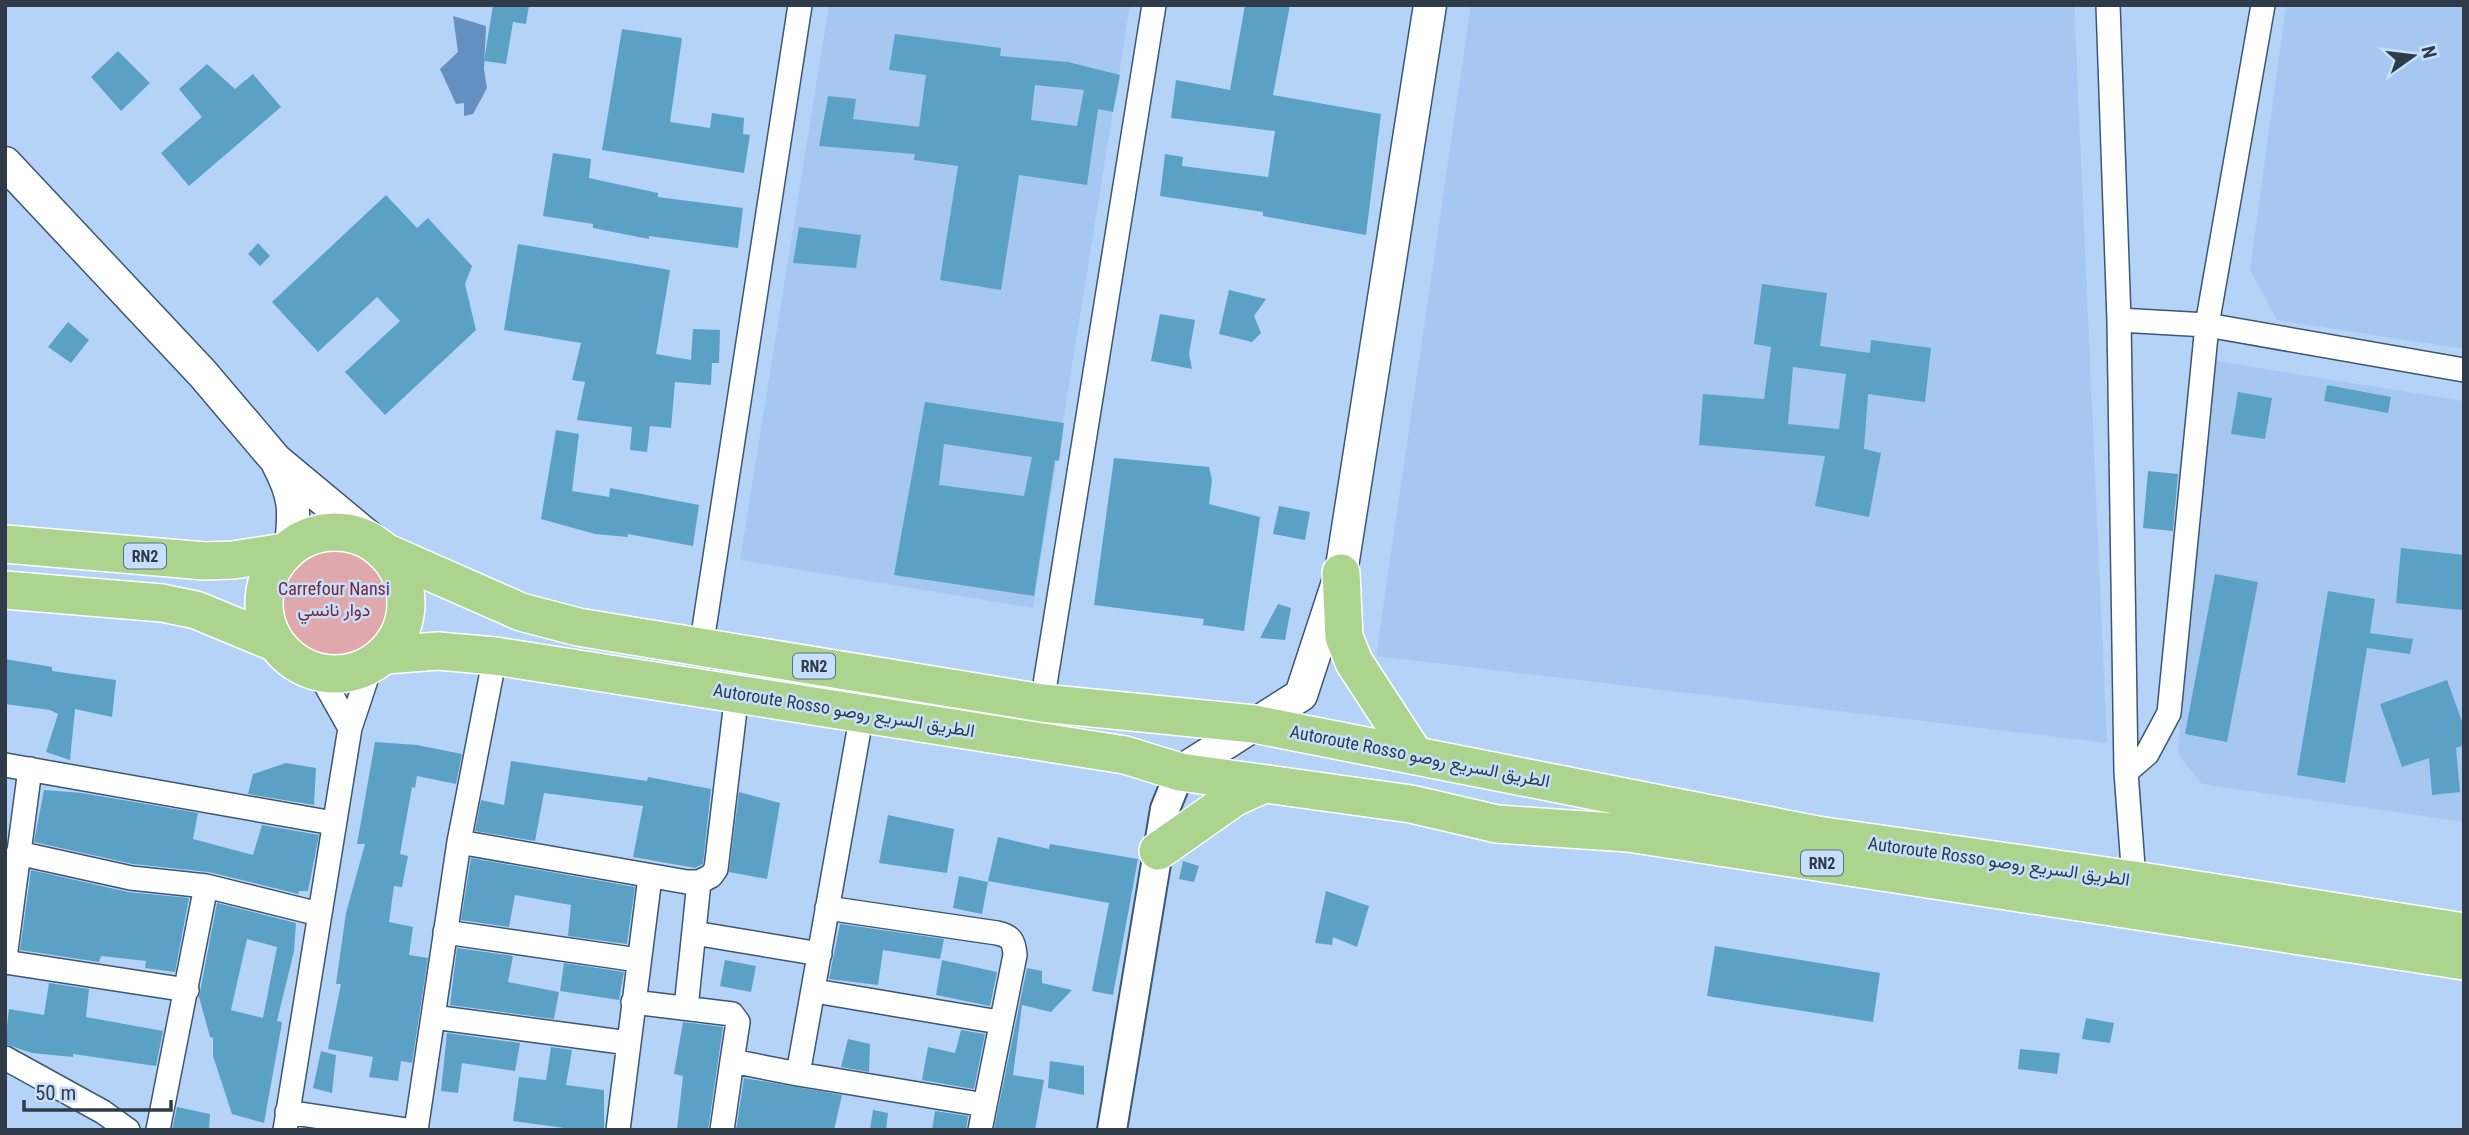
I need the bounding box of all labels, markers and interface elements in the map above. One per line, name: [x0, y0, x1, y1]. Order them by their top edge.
north arrow: [2378, 21, 2448, 91]
text: N: [2416, 44, 2442, 60]
road number: RN2: [124, 544, 166, 568]
park label: Carrefour Nansi دوار نانسي: [278, 578, 390, 625]
road number: RN2: [793, 653, 835, 678]
street label: Autoroute Rosso الطريق السريع روصو: [711, 679, 976, 743]
street label: Autoroute Rosso الطريق السريع روصو: [1288, 720, 1552, 793]
street label: Autoroute Rosso الطريق السريع روصو: [1866, 832, 2131, 892]
road number: RN2: [1801, 850, 1843, 876]
scale bar: [24, 1068, 172, 1112]
text: 50 m: [35, 1081, 76, 1105]

